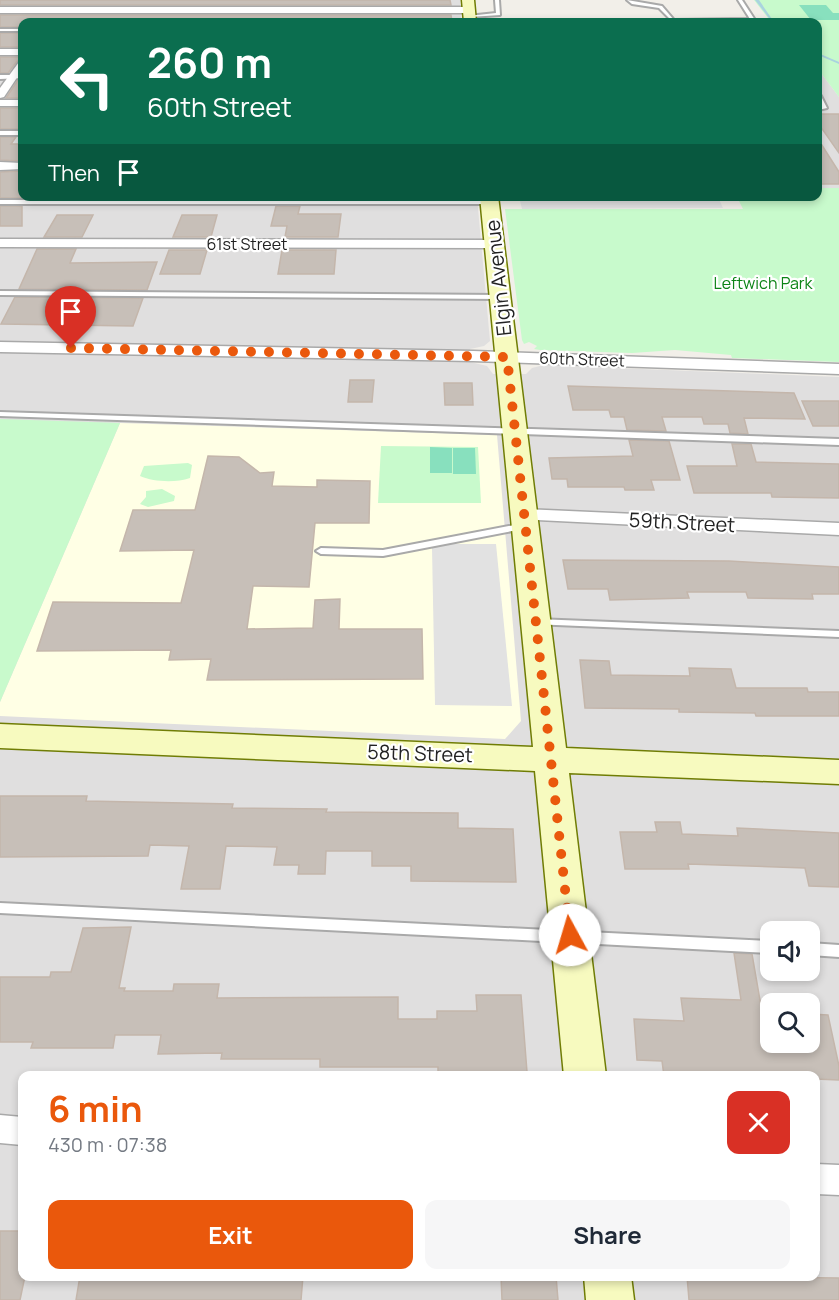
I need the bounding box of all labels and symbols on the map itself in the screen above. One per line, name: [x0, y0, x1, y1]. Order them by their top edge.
street label: Elgin Avenue: [478, 218, 518, 338]
street label: 61st Street: [207, 233, 287, 255]
park label: Leftwich Park: [713, 272, 814, 294]
pin: [45, 286, 96, 348]
street label: 60th Street: [539, 347, 625, 371]
street label: 59th Street: [628, 506, 736, 538]
street label: 58th Street: [367, 738, 473, 768]
position arrow: [538, 903, 602, 967]

